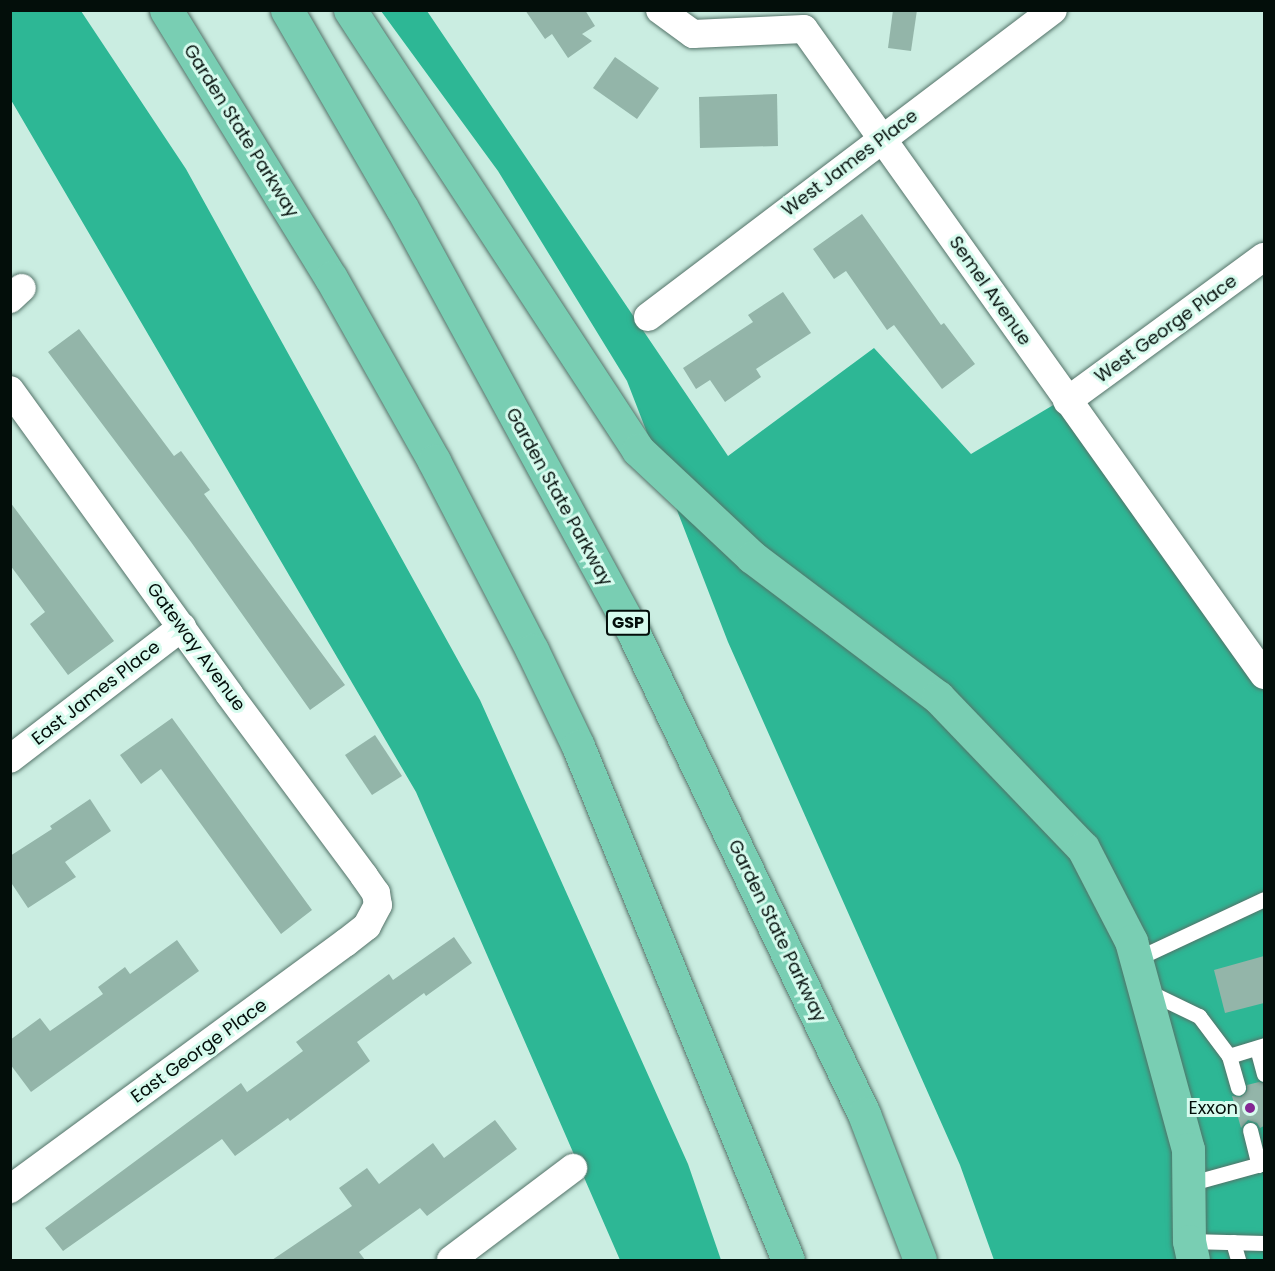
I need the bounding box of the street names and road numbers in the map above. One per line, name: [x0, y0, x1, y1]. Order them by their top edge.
street label: Garden State Parkway: [179, 40, 303, 222]
street label: West James Place: [778, 105, 922, 221]
street label: Semel Avenue: [944, 232, 1036, 350]
street label: West George Place: [1091, 270, 1241, 388]
street label: Garden State Parkway: [501, 404, 617, 590]
street label: Gateway Avenue: [142, 579, 250, 715]
road number: GSP: [606, 610, 650, 636]
street label: East James Place: [28, 636, 164, 750]
street label: Garden State Parkway: [723, 836, 831, 1026]
street label: East George Place: [127, 994, 271, 1108]

